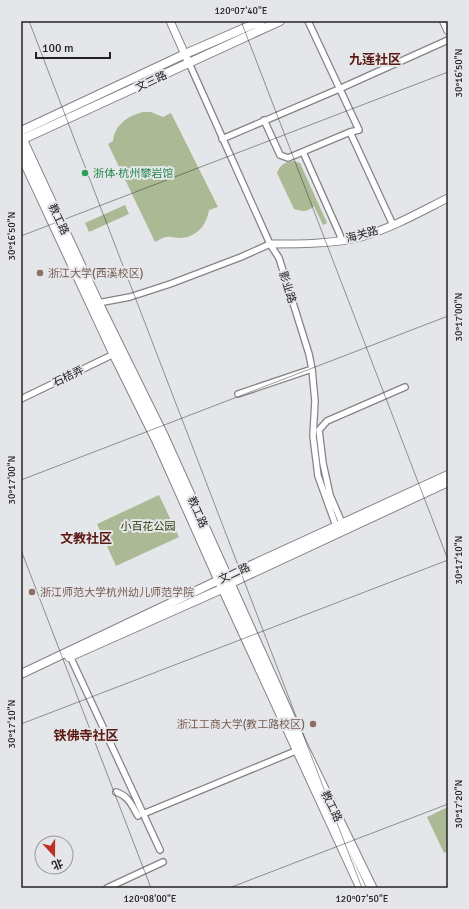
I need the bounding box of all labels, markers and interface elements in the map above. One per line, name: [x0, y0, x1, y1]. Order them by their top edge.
text: 120°07'40"E: [214, 5, 268, 17]
scale bar: [36, 34, 110, 60]
text: 100 m: [42, 41, 74, 56]
text: 30°16'50"N: [453, 49, 465, 97]
district label: 九莲社区: [349, 52, 401, 68]
street label: 文三路: [134, 69, 169, 94]
place label: 浙体·杭州攀岩馆: [93, 167, 173, 180]
marker: 浙体·杭州攀岩馆: [80, 168, 90, 178]
street label: 教工路: [46, 202, 71, 237]
text: 30°16'50"N: [6, 212, 18, 260]
street label: 海关路: [345, 224, 380, 245]
place label: 浙江大学(西溪校区): [48, 267, 143, 280]
marker: 浙江大学(西溪校区): [35, 268, 45, 278]
street label: 影业路: [276, 269, 299, 305]
text: 30°17'00"N: [453, 293, 465, 341]
street label: 石桔弄: [51, 363, 86, 390]
text: 30°17'00"N: [6, 456, 18, 504]
street label: 教工路: [185, 494, 210, 530]
park label: 小百花公园: [121, 520, 176, 533]
district label: 文教社区: [60, 531, 112, 547]
text: 30°17'10"N: [453, 536, 465, 584]
street label: 文二路: [217, 561, 252, 586]
place label: 浙江师范大学杭州幼儿师范学院: [40, 586, 194, 599]
marker: 浙江师范大学杭州幼儿师范学院: [27, 587, 37, 597]
text: 30°17'10"N: [6, 700, 18, 748]
place label: 浙江工商大学(教工路校区): [177, 718, 305, 731]
marker: 浙江工商大学(教工路校区): [308, 719, 318, 729]
district label: 铁佛寺社区: [53, 728, 119, 744]
text: 30°17'20"N: [453, 780, 465, 828]
street label: 教工路: [318, 789, 345, 824]
north arrow: [34, 835, 74, 875]
text: 北: [50, 856, 65, 872]
text: 120°08'00"E: [123, 893, 177, 905]
text: 120°07'50"E: [335, 893, 389, 905]

